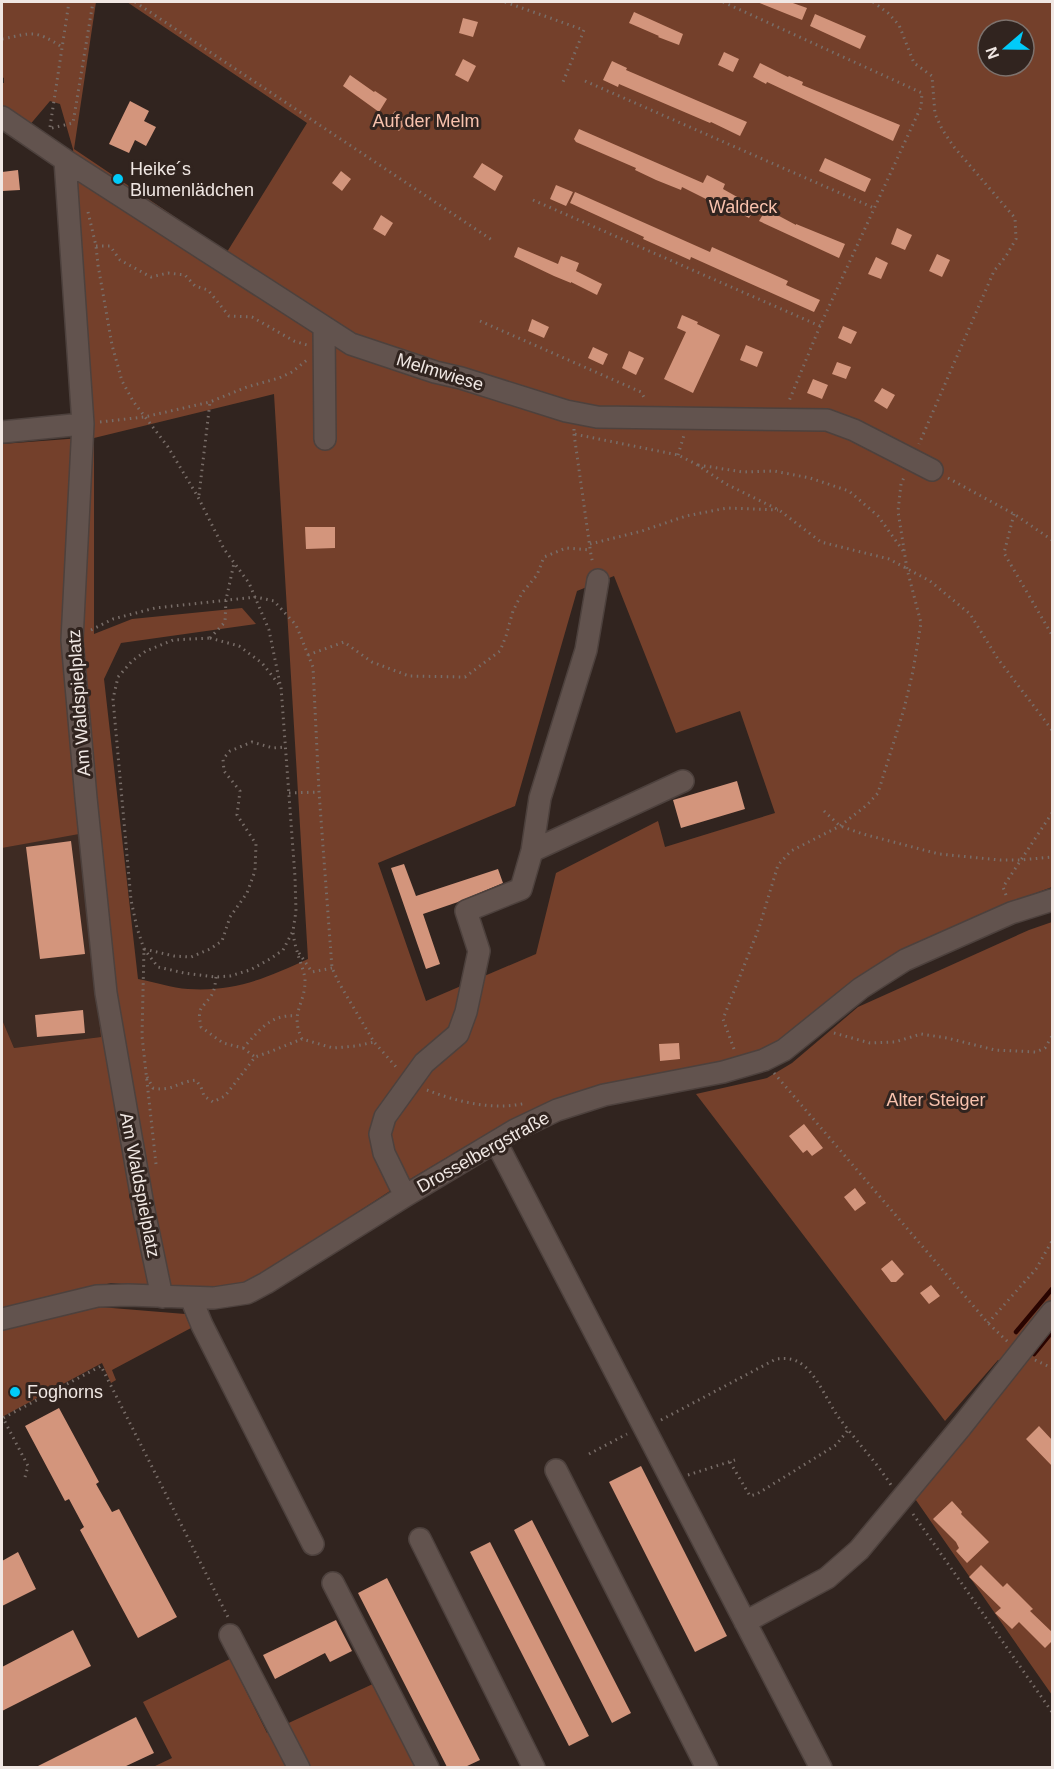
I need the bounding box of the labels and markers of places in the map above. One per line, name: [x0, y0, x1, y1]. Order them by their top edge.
place label: Heike´s Blumenlädchen: [130, 159, 254, 200]
marker: Heike´s Blumenlädchen: [111, 172, 125, 186]
place label: Foghorns: [27, 1382, 103, 1402]
marker: Foghorns: [8, 1385, 22, 1399]

